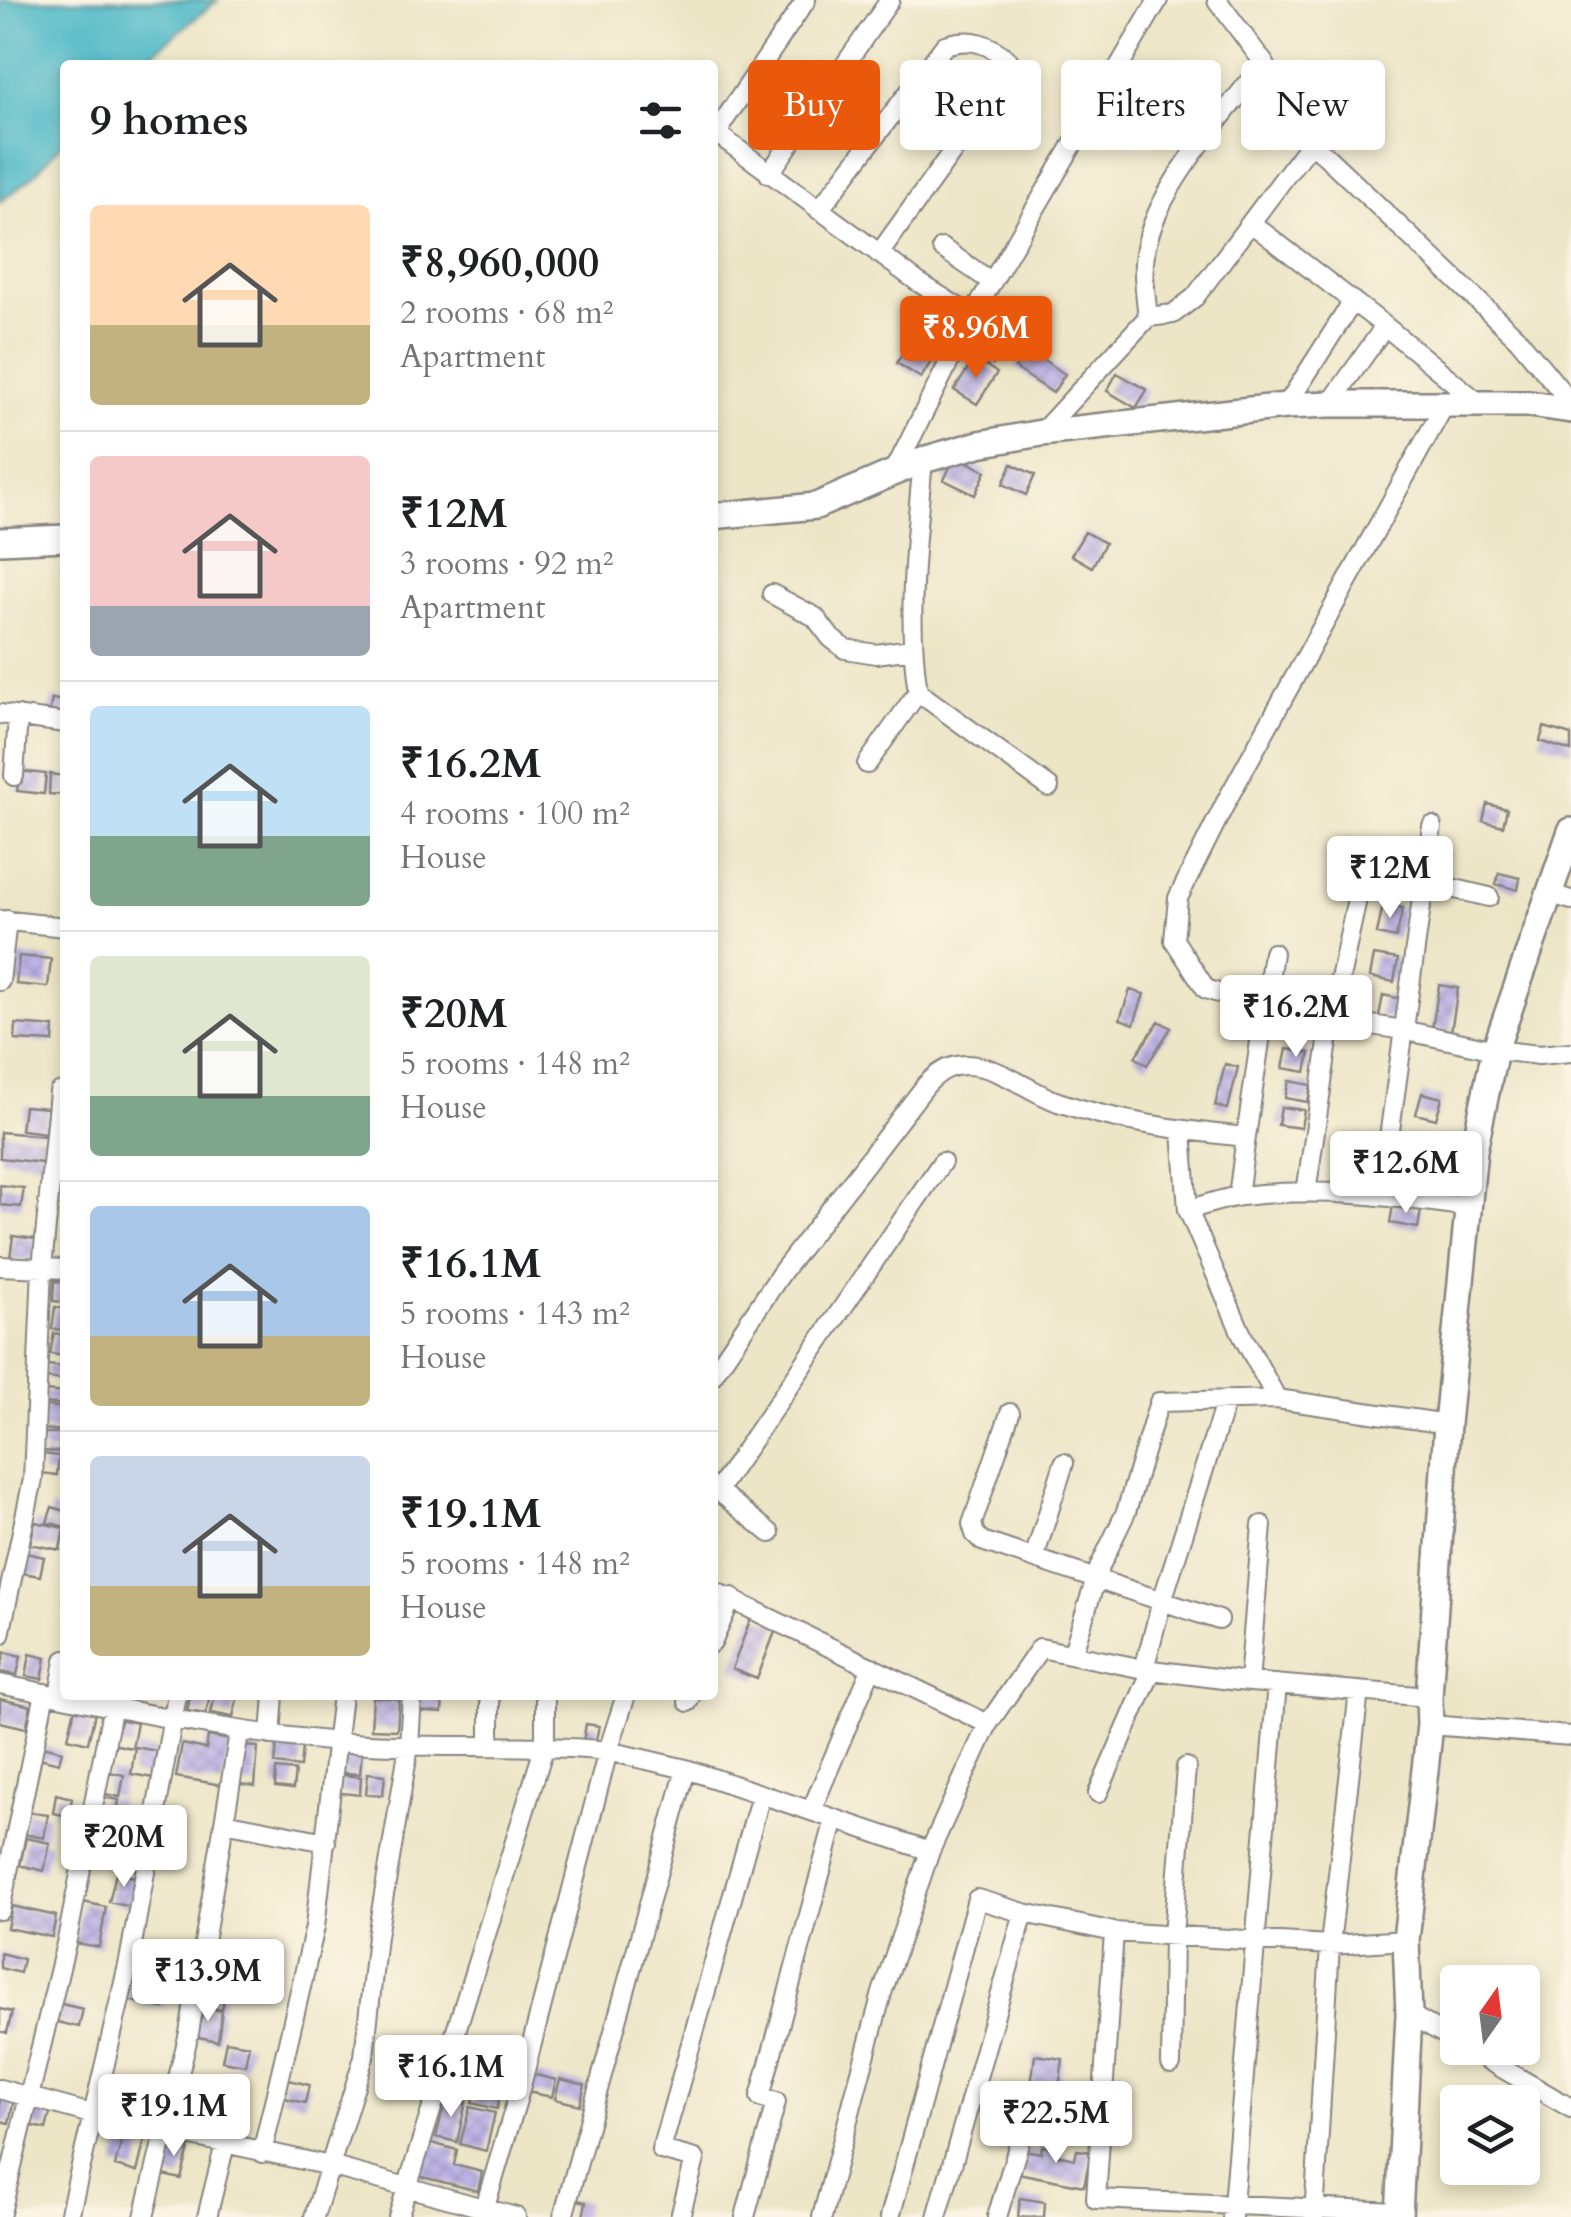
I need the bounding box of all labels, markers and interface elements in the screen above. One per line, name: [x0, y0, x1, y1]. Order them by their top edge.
chip: Buy: [748, 60, 880, 150]
chip: Rent: [900, 60, 1041, 150]
chip: Filters: [1061, 60, 1221, 150]
chip: New: [1241, 60, 1385, 150]
text: 9 homes: [90, 92, 248, 149]
icon: filters: [633, 93, 688, 148]
text: ₹8,960,000: [400, 234, 599, 291]
icon: home: [170, 245, 290, 365]
text: 2 rooms · 68 m²: [400, 291, 613, 335]
pin: ₹8.96M: [895, 296, 1057, 381]
text: ₹8.96M: [922, 306, 1030, 350]
text: Apartment: [400, 335, 545, 379]
text: ₹12M: [400, 485, 508, 542]
icon: home: [170, 496, 290, 616]
text: 3 rooms · 92 m²: [400, 542, 613, 586]
text: Apartment: [400, 586, 545, 630]
text: ₹16.2M: [400, 735, 542, 792]
icon: home: [170, 746, 290, 866]
text: 4 rooms · 100 m²: [400, 792, 630, 836]
text: House: [400, 836, 487, 880]
pin: ₹12M: [1331, 836, 1449, 921]
text: ₹12M: [1349, 846, 1431, 890]
pin: ₹16.2M: [1215, 975, 1377, 1060]
text: ₹20M: [400, 985, 508, 1042]
text: ₹16.2M: [1242, 985, 1350, 1029]
icon: home: [170, 996, 290, 1116]
text: 5 rooms · 148 m²: [400, 1042, 630, 1086]
text: House: [400, 1086, 487, 1130]
pin: ₹12.6M: [1325, 1131, 1487, 1216]
text: ₹12.6M: [1352, 1141, 1460, 1185]
text: ₹16.1M: [400, 1235, 542, 1292]
icon: home: [170, 1246, 290, 1366]
text: 5 rooms · 143 m²: [400, 1292, 630, 1336]
text: House: [400, 1336, 487, 1380]
text: ₹19.1M: [400, 1485, 542, 1542]
icon: home: [170, 1496, 290, 1616]
text: 5 rooms · 148 m²: [400, 1542, 630, 1586]
text: House: [400, 1586, 487, 1630]
pin: ₹20M: [65, 1805, 183, 1890]
text: ₹20M: [83, 1815, 165, 1859]
pin: ₹13.9M: [127, 1939, 289, 2024]
text: ₹13.9M: [154, 1949, 262, 1993]
north arrow: [1440, 1965, 1540, 2065]
map controls: [1440, 1965, 1540, 2185]
pin: ₹16.1M: [370, 2035, 532, 2120]
text: ₹16.1M: [397, 2045, 505, 2089]
pin: ₹19.1M: [93, 2074, 255, 2159]
pin: ₹22.5M: [975, 2081, 1137, 2166]
text: ₹19.1M: [120, 2084, 228, 2128]
button: layers: [1440, 2085, 1540, 2185]
text: ₹22.5M: [1002, 2091, 1110, 2135]

